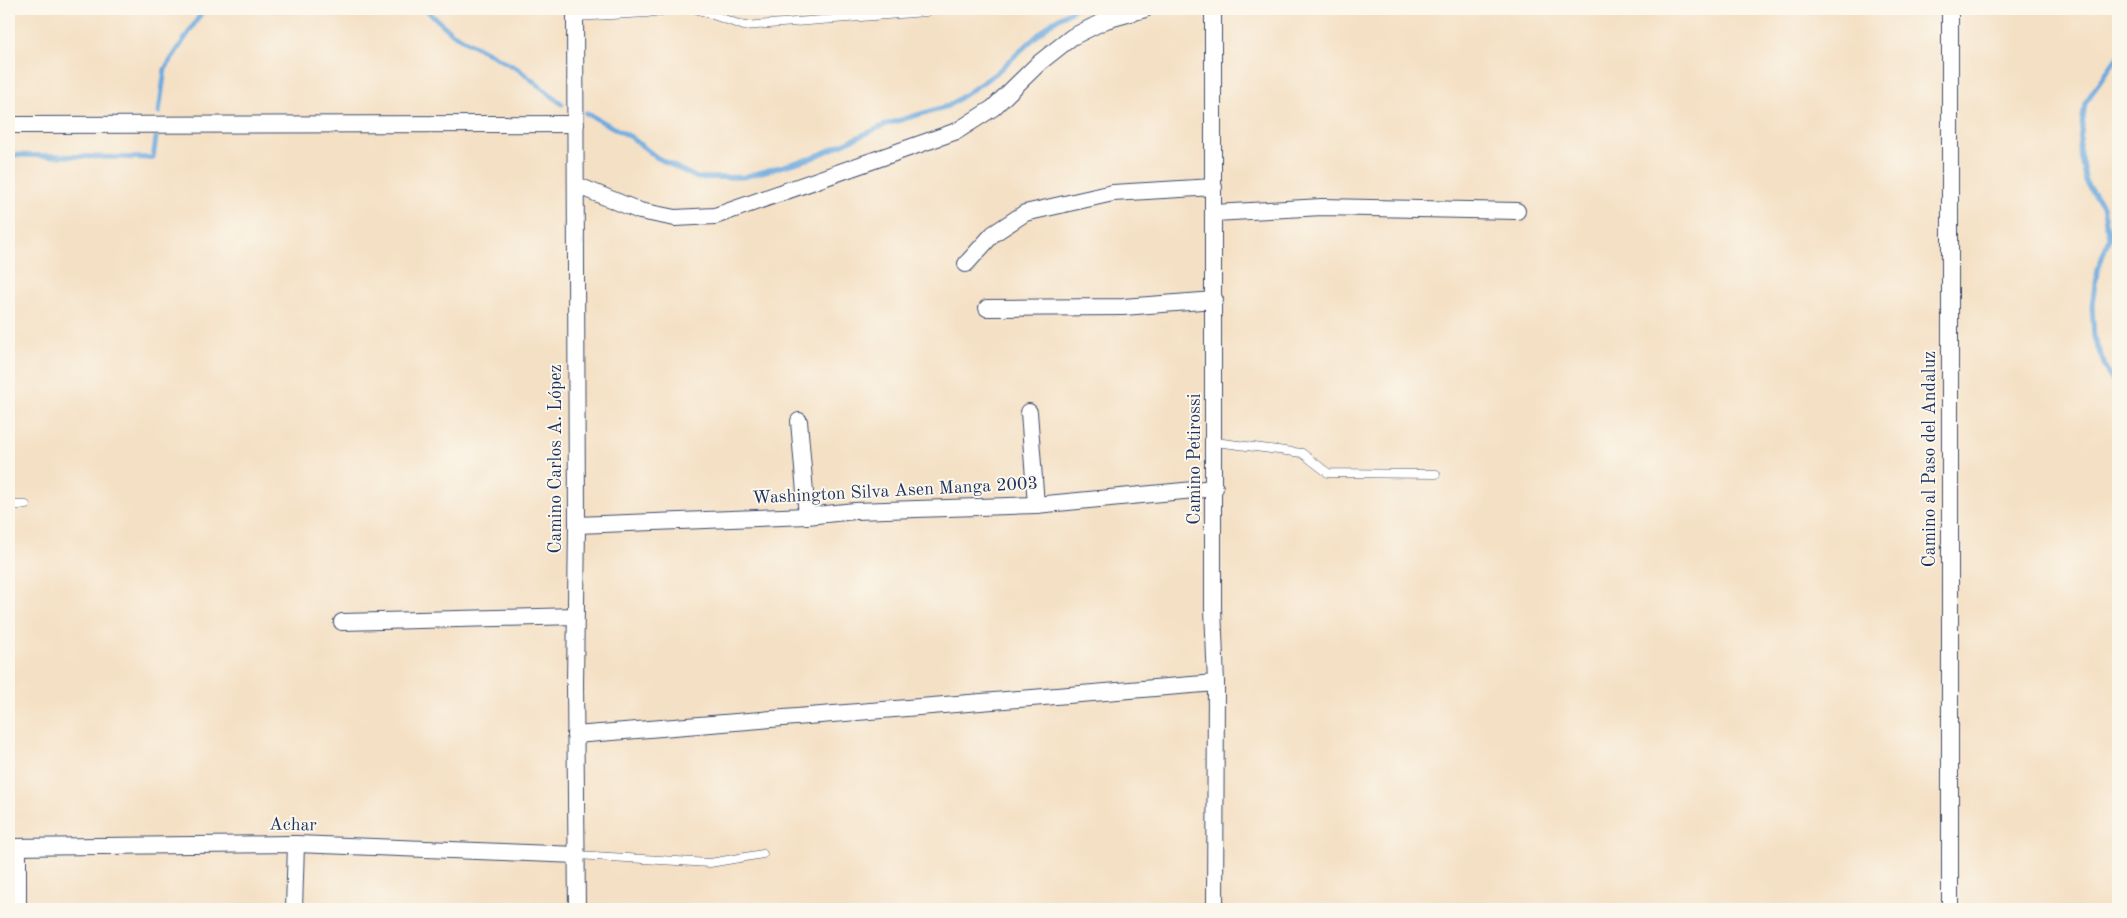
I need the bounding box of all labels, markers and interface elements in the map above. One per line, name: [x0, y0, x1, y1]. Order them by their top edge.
street label: Camino al Paso del Andaluz: [1921, 351, 1939, 567]
street label: Camino Carlos A. López: [547, 364, 565, 554]
street label: Camino Petirossi: [1186, 393, 1204, 525]
street label: Washington Silva Asen Manga 2003: [752, 475, 1038, 507]
street label: Achar: [269, 816, 318, 834]

